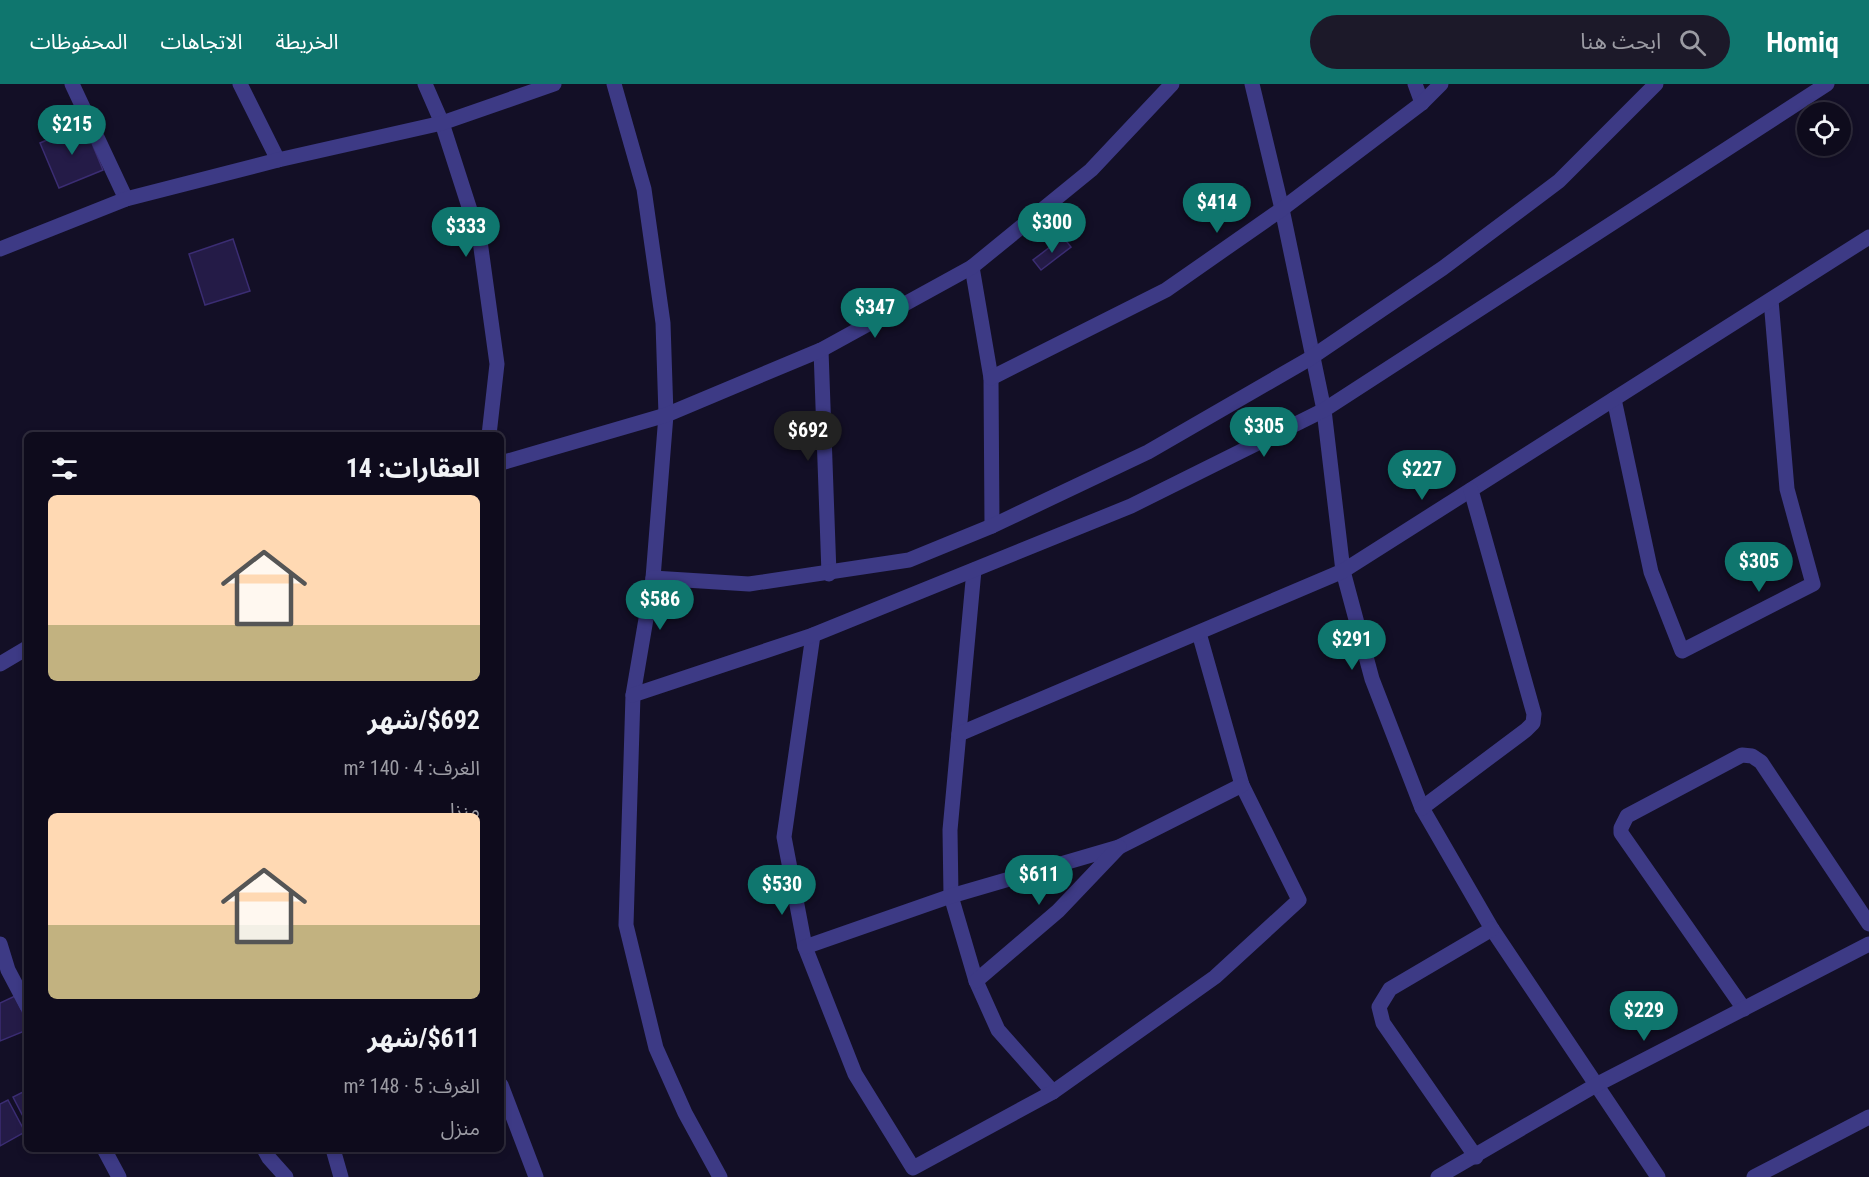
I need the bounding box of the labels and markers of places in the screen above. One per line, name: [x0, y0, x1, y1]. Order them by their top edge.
pin: $215: [36, 105, 108, 156]
pin: $414: [1181, 183, 1253, 234]
pin: $300: [1016, 203, 1088, 254]
pin: $333: [430, 207, 502, 258]
pin: $347: [839, 288, 911, 339]
pin: $305: [1228, 407, 1300, 458]
pin: $692: [772, 411, 844, 462]
pin: $227: [1386, 450, 1458, 501]
pin: $305: [1723, 542, 1795, 593]
pin: $586: [624, 580, 696, 631]
pin: $291: [1316, 620, 1388, 671]
pin: $611: [1003, 855, 1075, 906]
pin: $530: [746, 865, 818, 916]
pin: $229: [1608, 991, 1680, 1042]

